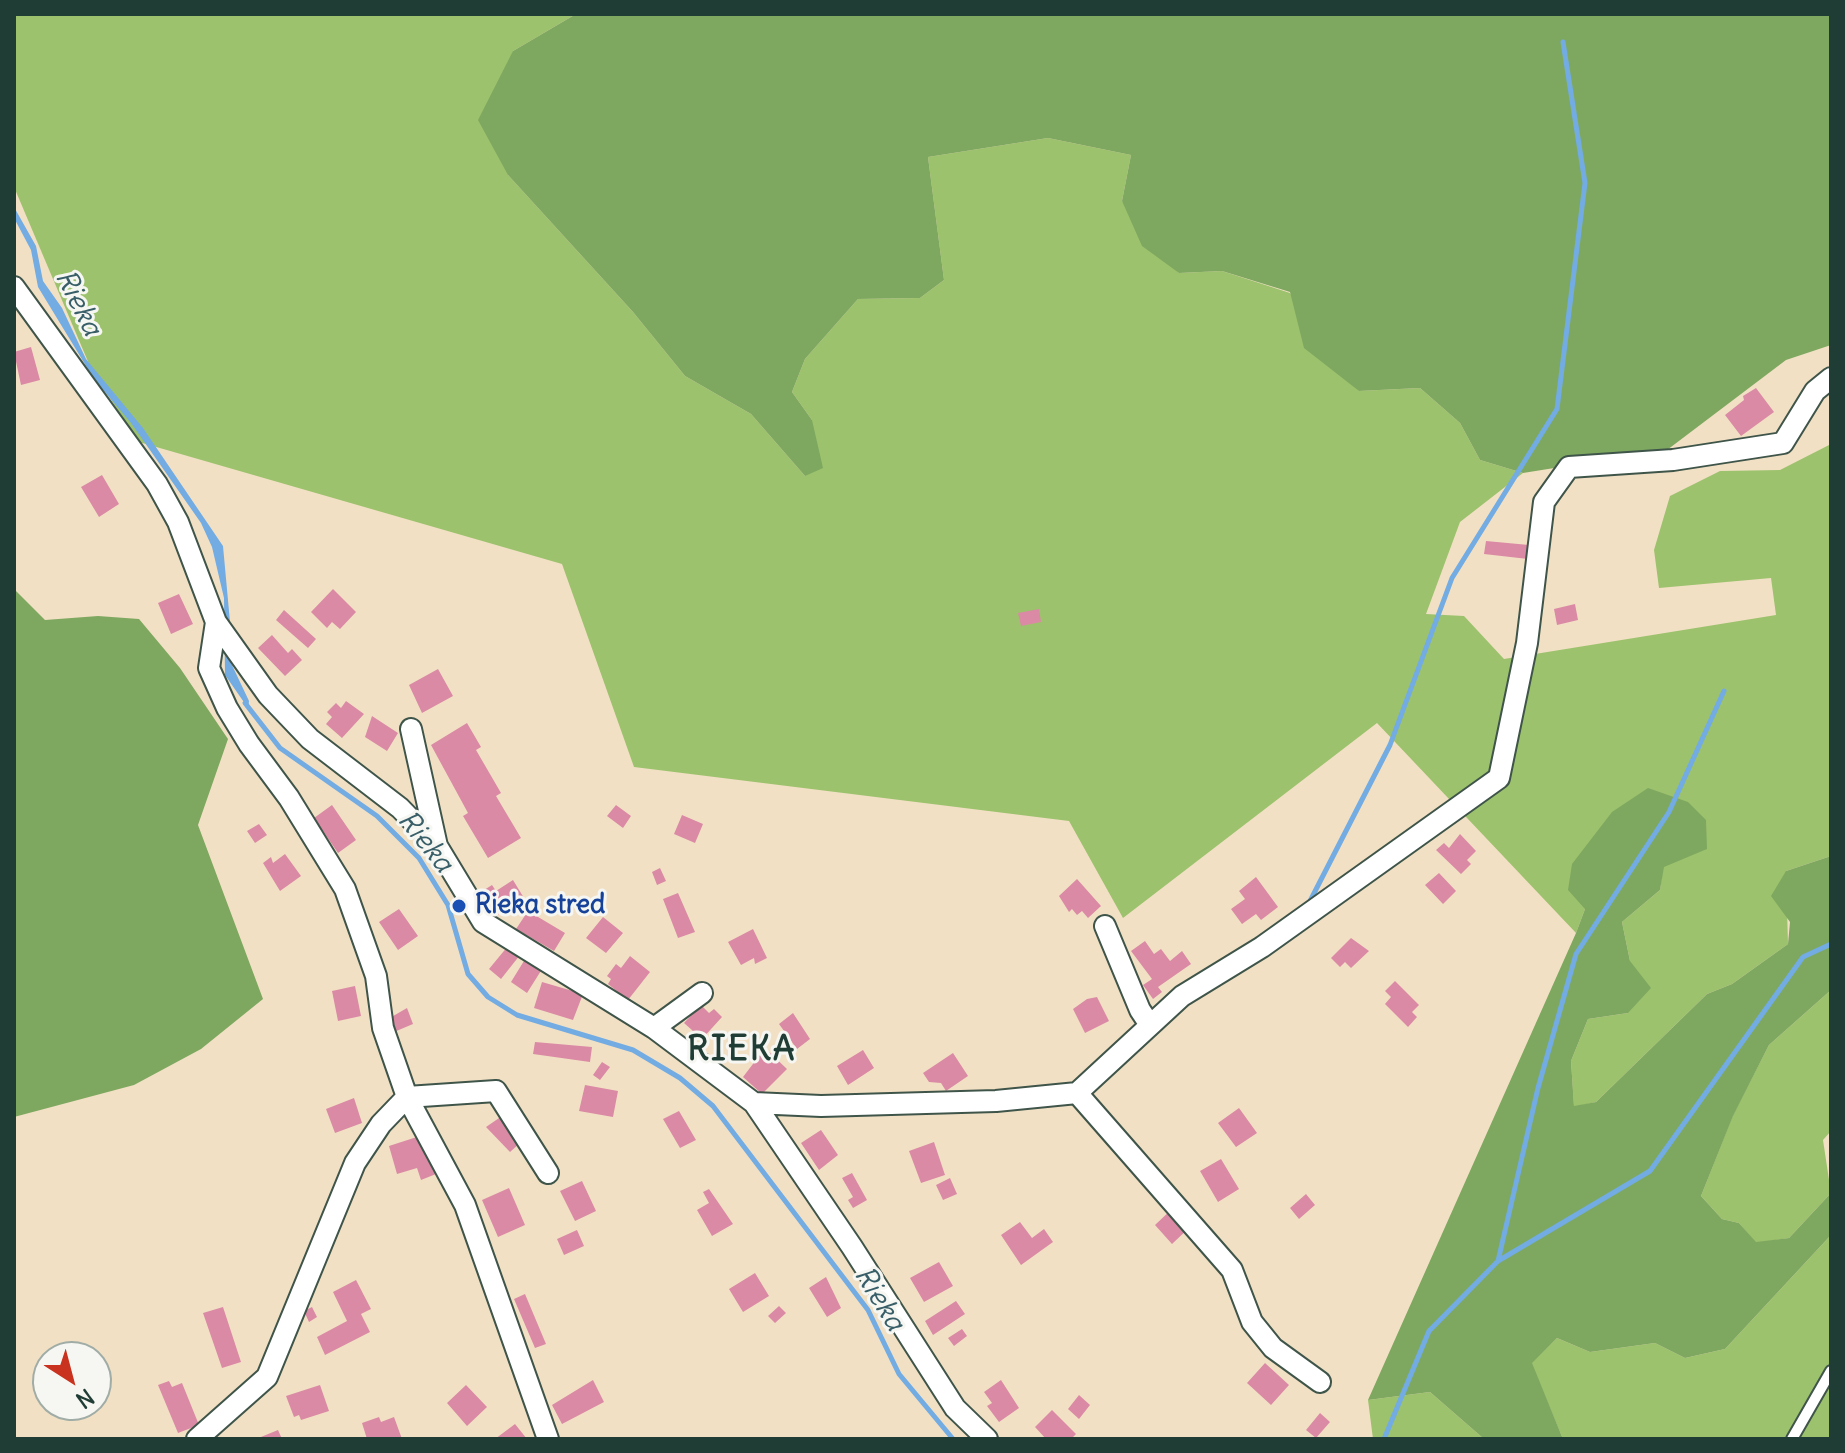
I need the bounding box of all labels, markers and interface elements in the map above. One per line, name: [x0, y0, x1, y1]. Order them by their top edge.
water label: Rieka: [47, 265, 109, 341]
water label: Rieka: [390, 805, 460, 879]
place label: Rieka stred: [475, 890, 605, 922]
marker: Rieka stred: [450, 897, 468, 915]
district label: RIEKA: [687, 1030, 797, 1070]
water label: Rieka: [846, 1261, 912, 1337]
north arrow: [32, 1341, 112, 1421]
text: N: [71, 1383, 99, 1415]

